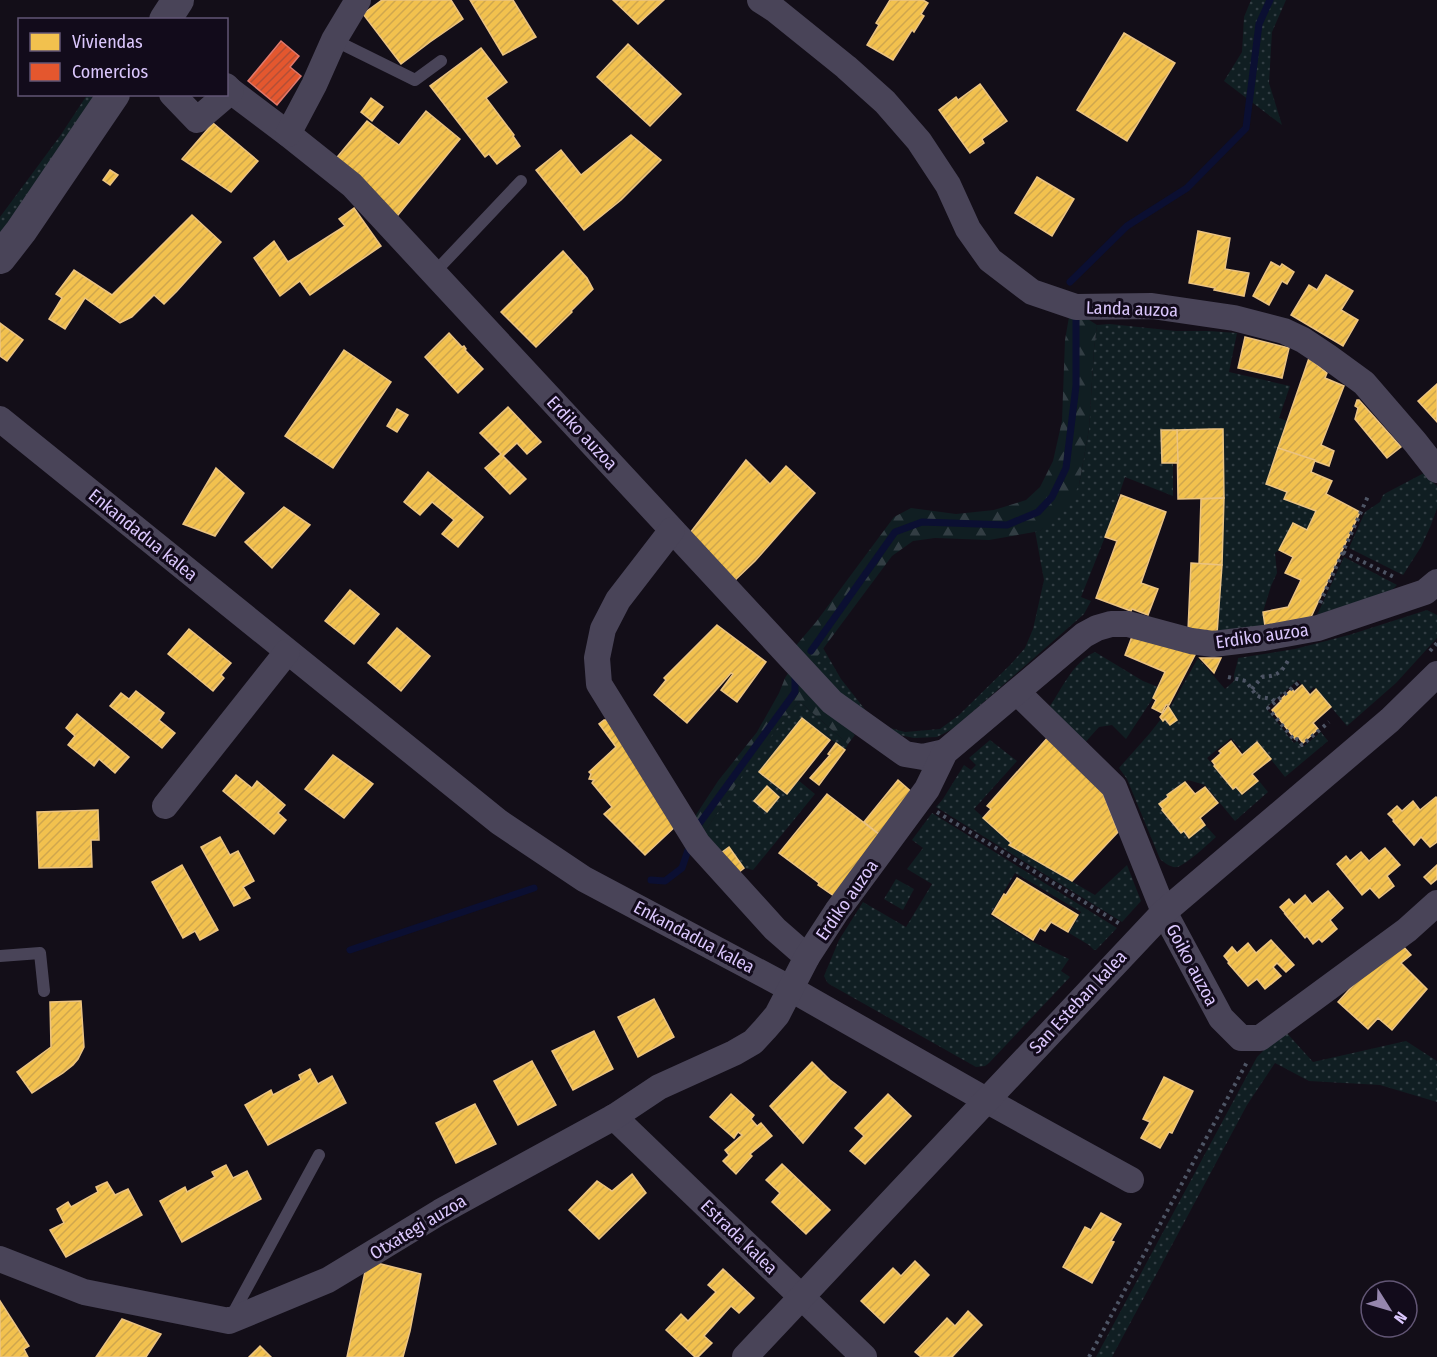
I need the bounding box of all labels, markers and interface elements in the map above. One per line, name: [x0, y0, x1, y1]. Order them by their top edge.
legend: [18, 18, 228, 96]
text: Viviendas: [72, 31, 143, 53]
text: Comercios: [72, 61, 148, 83]
street label: Landa auzoa: [1086, 296, 1179, 322]
street label: Erdiko auzoa: [542, 391, 622, 475]
street label: Enkandadua kalea: [84, 484, 202, 586]
street label: Erdiko auzoa: [1214, 619, 1310, 653]
street label: Erdiko auzoa: [811, 855, 883, 945]
street label: Enkandadua kalea: [630, 896, 758, 978]
street label: Goiko auzoa: [1161, 920, 1223, 1010]
street label: San Esteban kalea: [1025, 946, 1131, 1058]
street label: Otxategi auzoa: [366, 1189, 470, 1264]
street label: Estrada kalea: [696, 1195, 782, 1279]
north arrow: [1359, 1279, 1419, 1339]
text: N: [1390, 1308, 1411, 1327]

